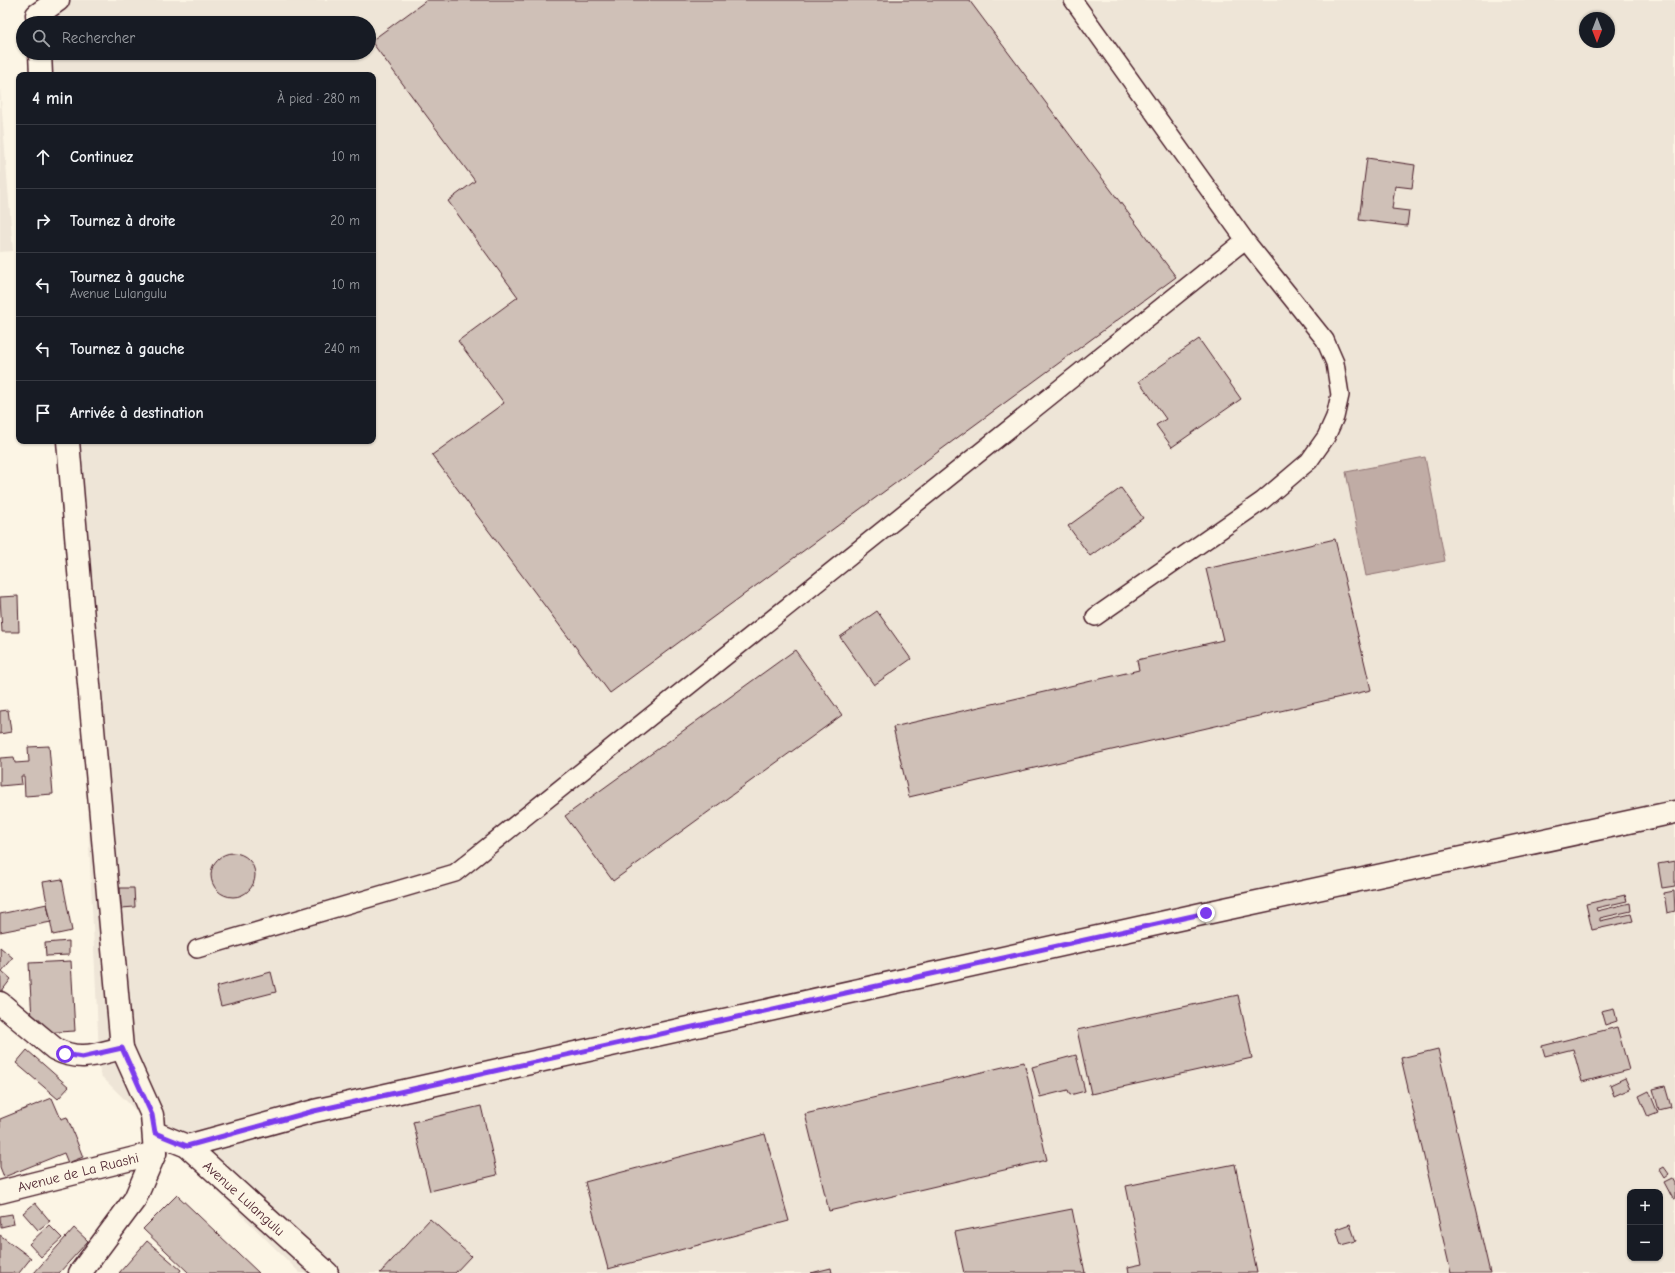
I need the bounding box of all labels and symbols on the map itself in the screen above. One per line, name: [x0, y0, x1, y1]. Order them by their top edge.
north arrow: [1579, 12, 1615, 48]
route end: [1197, 904, 1215, 922]
route start: [56, 1045, 74, 1063]
street label: Avenue de La Ruashi: [16, 1149, 140, 1196]
street label: Avenue Lulangulu: [199, 1157, 288, 1240]

